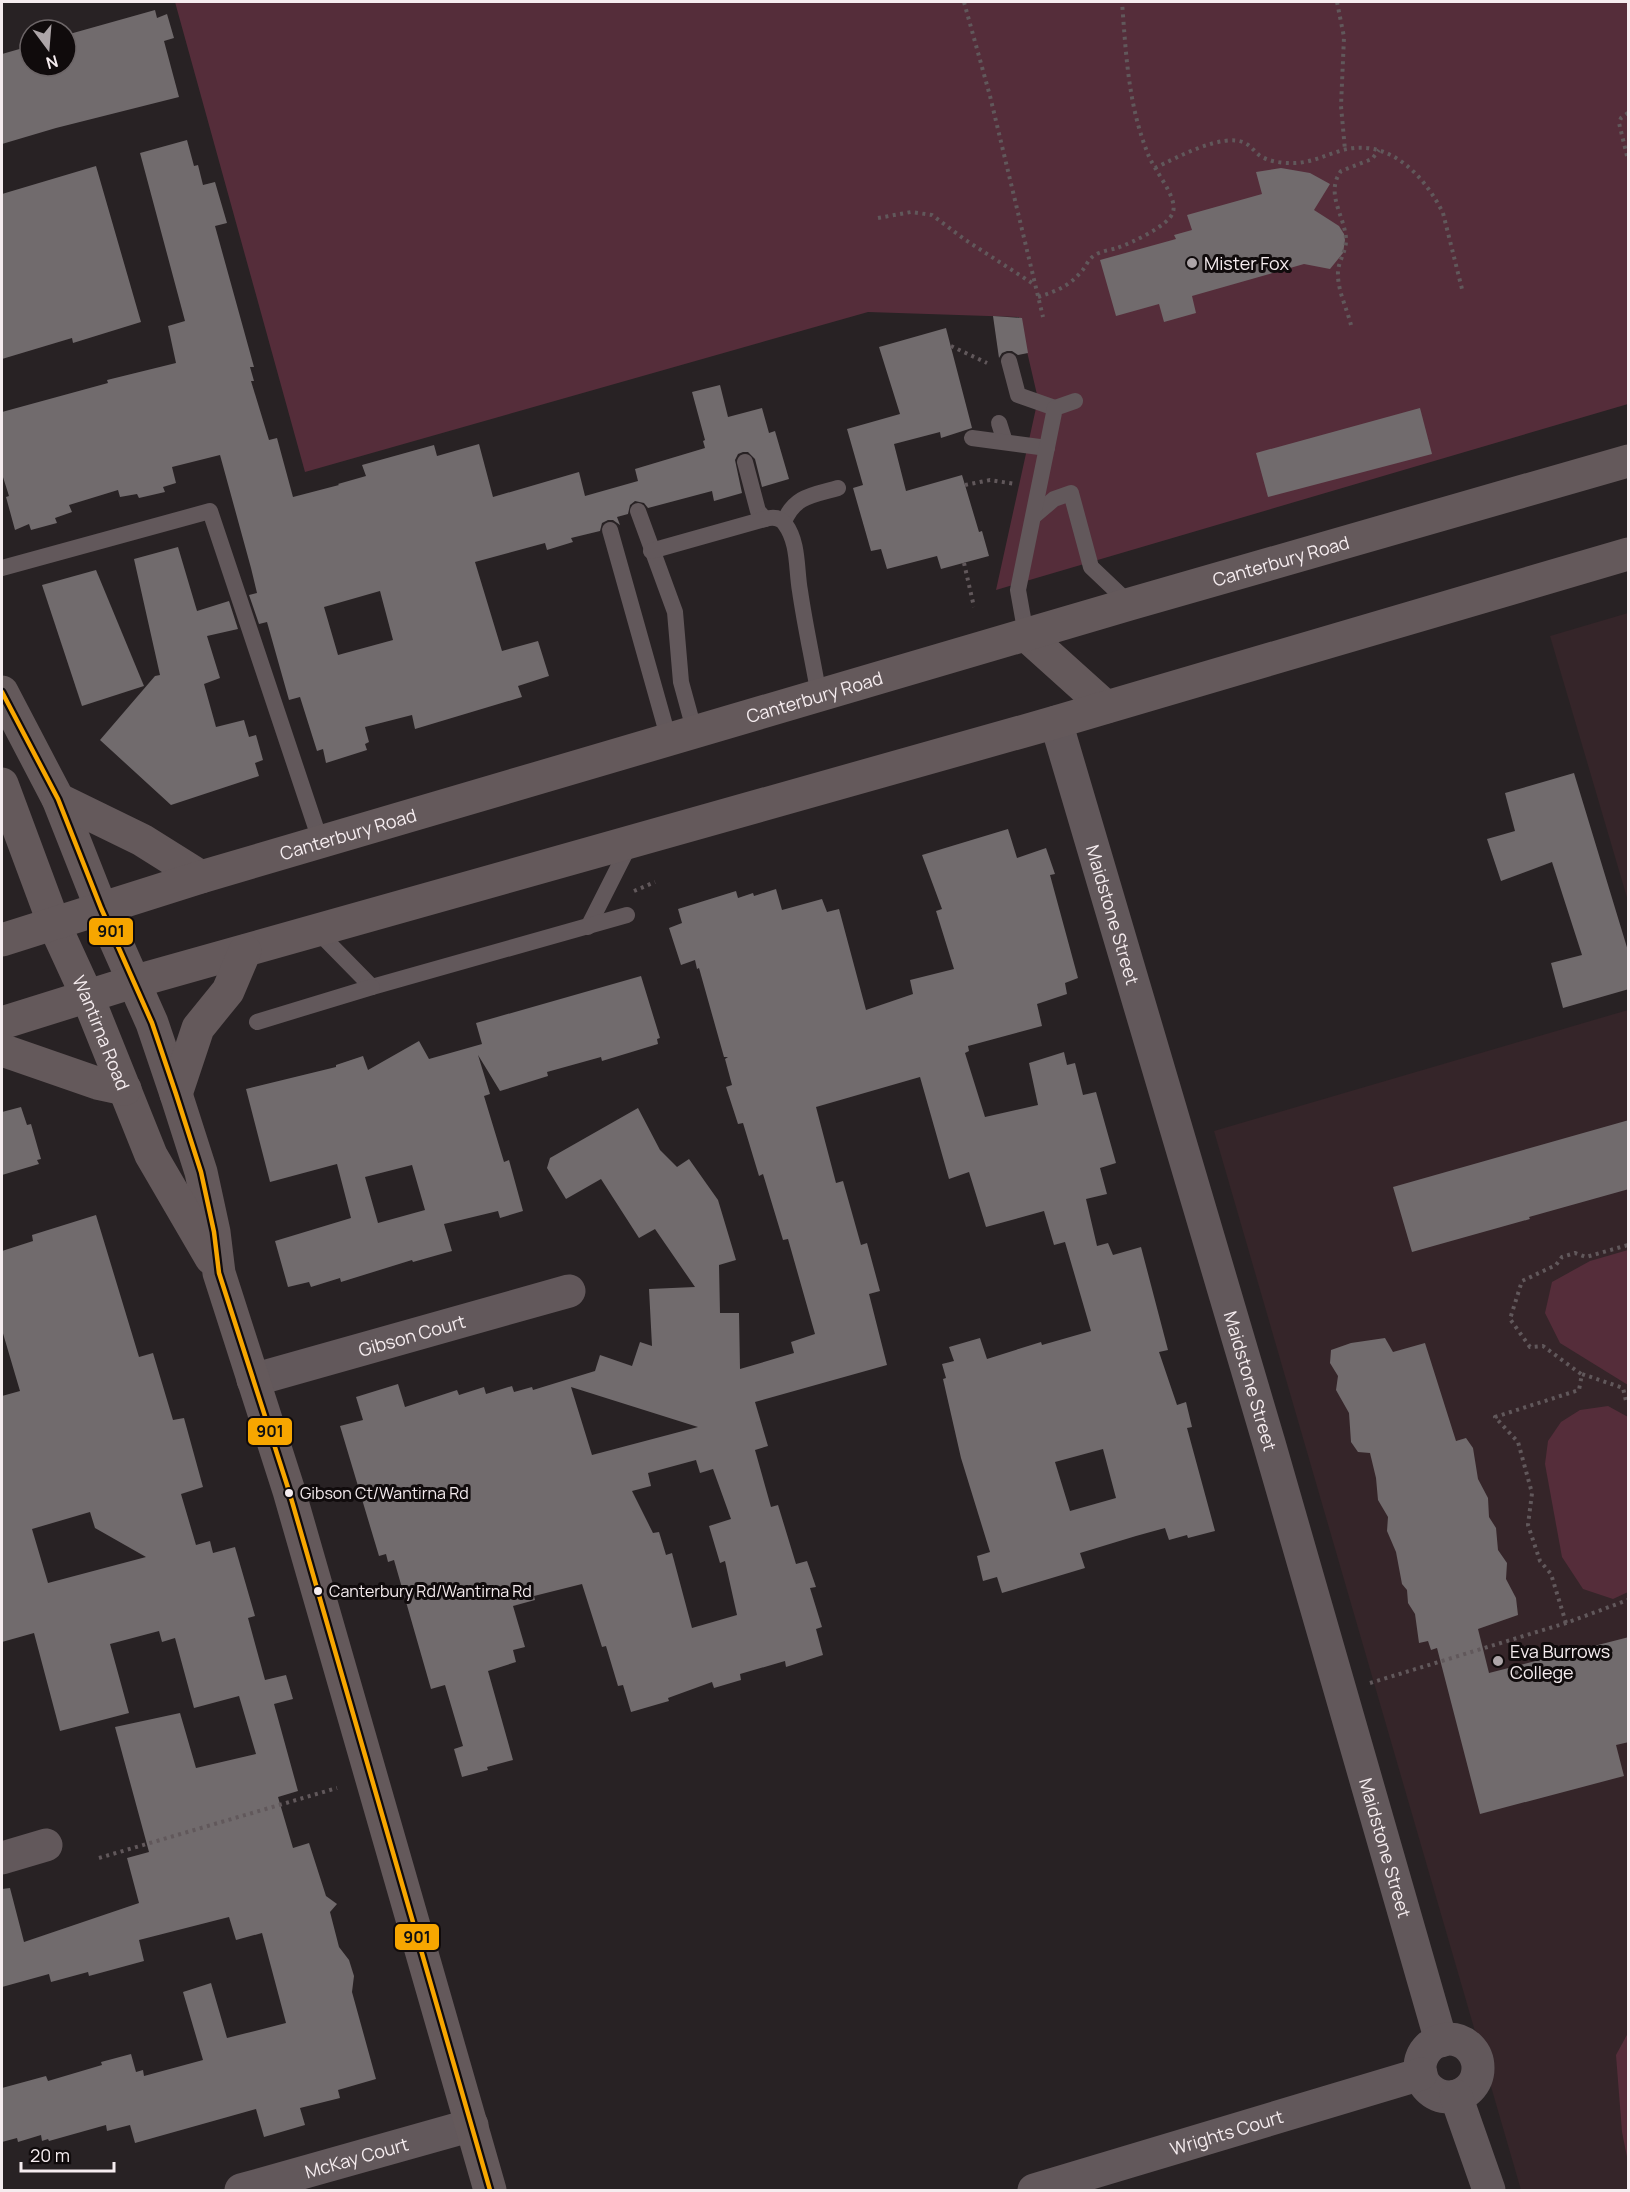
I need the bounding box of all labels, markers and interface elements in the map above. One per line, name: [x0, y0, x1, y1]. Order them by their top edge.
north arrow: [18, 18, 78, 78]
text: N: [44, 50, 61, 75]
place label: Mister Fox: [1204, 251, 1290, 275]
marker: Mister Fox: [1185, 256, 1199, 270]
street label: Canterbury Road: [1210, 530, 1352, 592]
street label: Canterbury Road: [743, 665, 885, 728]
street label: Canterbury Road: [277, 802, 419, 865]
street label: Maidstone Street: [1081, 842, 1145, 988]
line badge: 901: [88, 917, 134, 946]
text: 901: [97, 920, 125, 942]
street label: Wantirna Road: [67, 972, 136, 1093]
street label: Maidstone Street: [1219, 1308, 1283, 1454]
street label: Gibson Court: [356, 1309, 468, 1362]
line badge: 901: [247, 1417, 293, 1446]
text: 901: [256, 1420, 284, 1442]
place label: Gibson Ct/Wantirna Rd: [300, 1482, 469, 1504]
marker: Gibson Ct/Wantirna Rd: [283, 1487, 295, 1499]
place label: Canterbury Rd/Wantirna Rd: [329, 1580, 532, 1602]
marker: Canterbury Rd/Wantirna Rd: [312, 1585, 324, 1597]
place label: Eva Burrows College: [1510, 1639, 1610, 1684]
marker: Eva Burrows College: [1491, 1654, 1505, 1668]
street label: Maidstone Street: [1354, 1775, 1417, 1921]
line badge: 901: [394, 1923, 440, 1951]
text: 901: [403, 1926, 431, 1948]
street label: Wrights Court: [1167, 2104, 1286, 2161]
street label: McKay Court: [302, 2132, 411, 2183]
scale bar: [21, 2135, 114, 2173]
text: 20 m: [30, 2143, 70, 2167]

